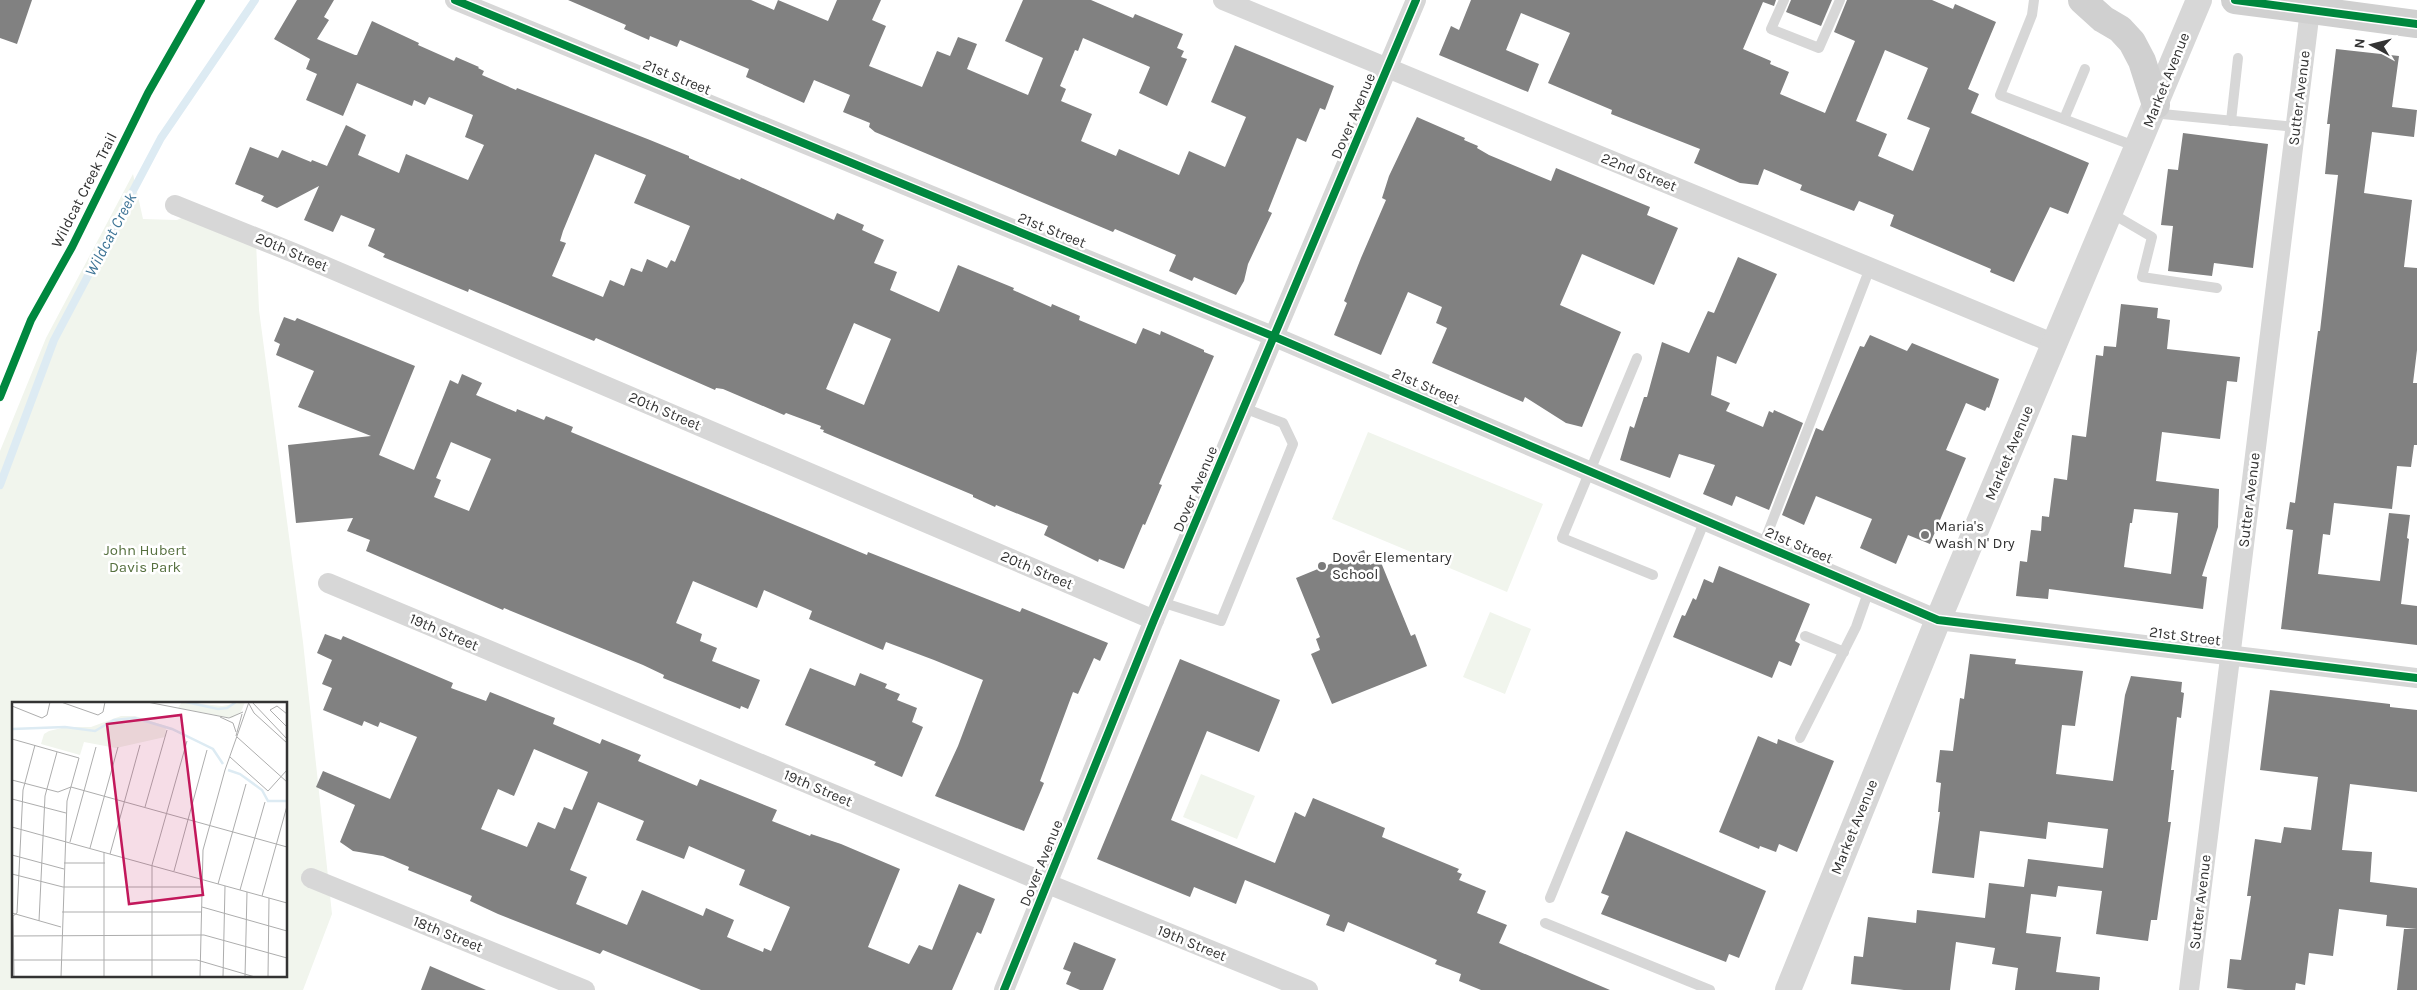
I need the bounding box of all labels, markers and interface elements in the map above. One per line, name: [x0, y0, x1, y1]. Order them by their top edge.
north arrow: [2347, 20, 2397, 70]
street label: Market Avenue: [2139, 30, 2193, 130]
text: N: [2351, 37, 2369, 49]
street label: Sutter Avenue: [2284, 50, 2314, 146]
street label: 21st Street: [640, 55, 714, 99]
street label: Dover Avenue: [1327, 70, 1379, 162]
street label: Wildcat Creek Trail: [47, 129, 121, 251]
street label: 22nd Street: [1599, 149, 1680, 195]
water label: Wildcat Creek: [80, 189, 140, 279]
street label: 21st Street: [1015, 208, 1089, 252]
street label: 20th Street: [253, 229, 331, 275]
street label: 21st Street: [1389, 364, 1463, 408]
street label: 20th Street: [626, 388, 704, 434]
street label: Market Avenue: [1981, 403, 2037, 503]
street label: Dover Avenue: [1169, 443, 1221, 535]
street label: Sutter Avenue: [2234, 452, 2264, 548]
place label: Maria's Wash N' Dry: [1935, 517, 2015, 552]
street label: 21st Street: [1762, 523, 1836, 567]
marker: Maria's Wash N' Dry: [1919, 529, 1931, 541]
park label: John Hubert Davis Park: [104, 541, 187, 576]
street label: 20th Street: [998, 547, 1076, 593]
place label: Dover Elementary School: [1332, 548, 1452, 583]
marker: Dover Elementary School: [1316, 560, 1328, 572]
street label: 19th Street: [407, 609, 481, 655]
street label: 21st Street: [2148, 623, 2222, 649]
inset map: [12, 702, 288, 978]
street label: 19th Street: [781, 765, 855, 811]
street label: Market Avenue: [1827, 777, 1881, 877]
street label: Dover Avenue: [1015, 817, 1067, 909]
street label: Sutter Avenue: [2185, 854, 2215, 950]
street label: 18th Street: [411, 912, 486, 956]
street label: 19th Street: [1155, 921, 1230, 965]

